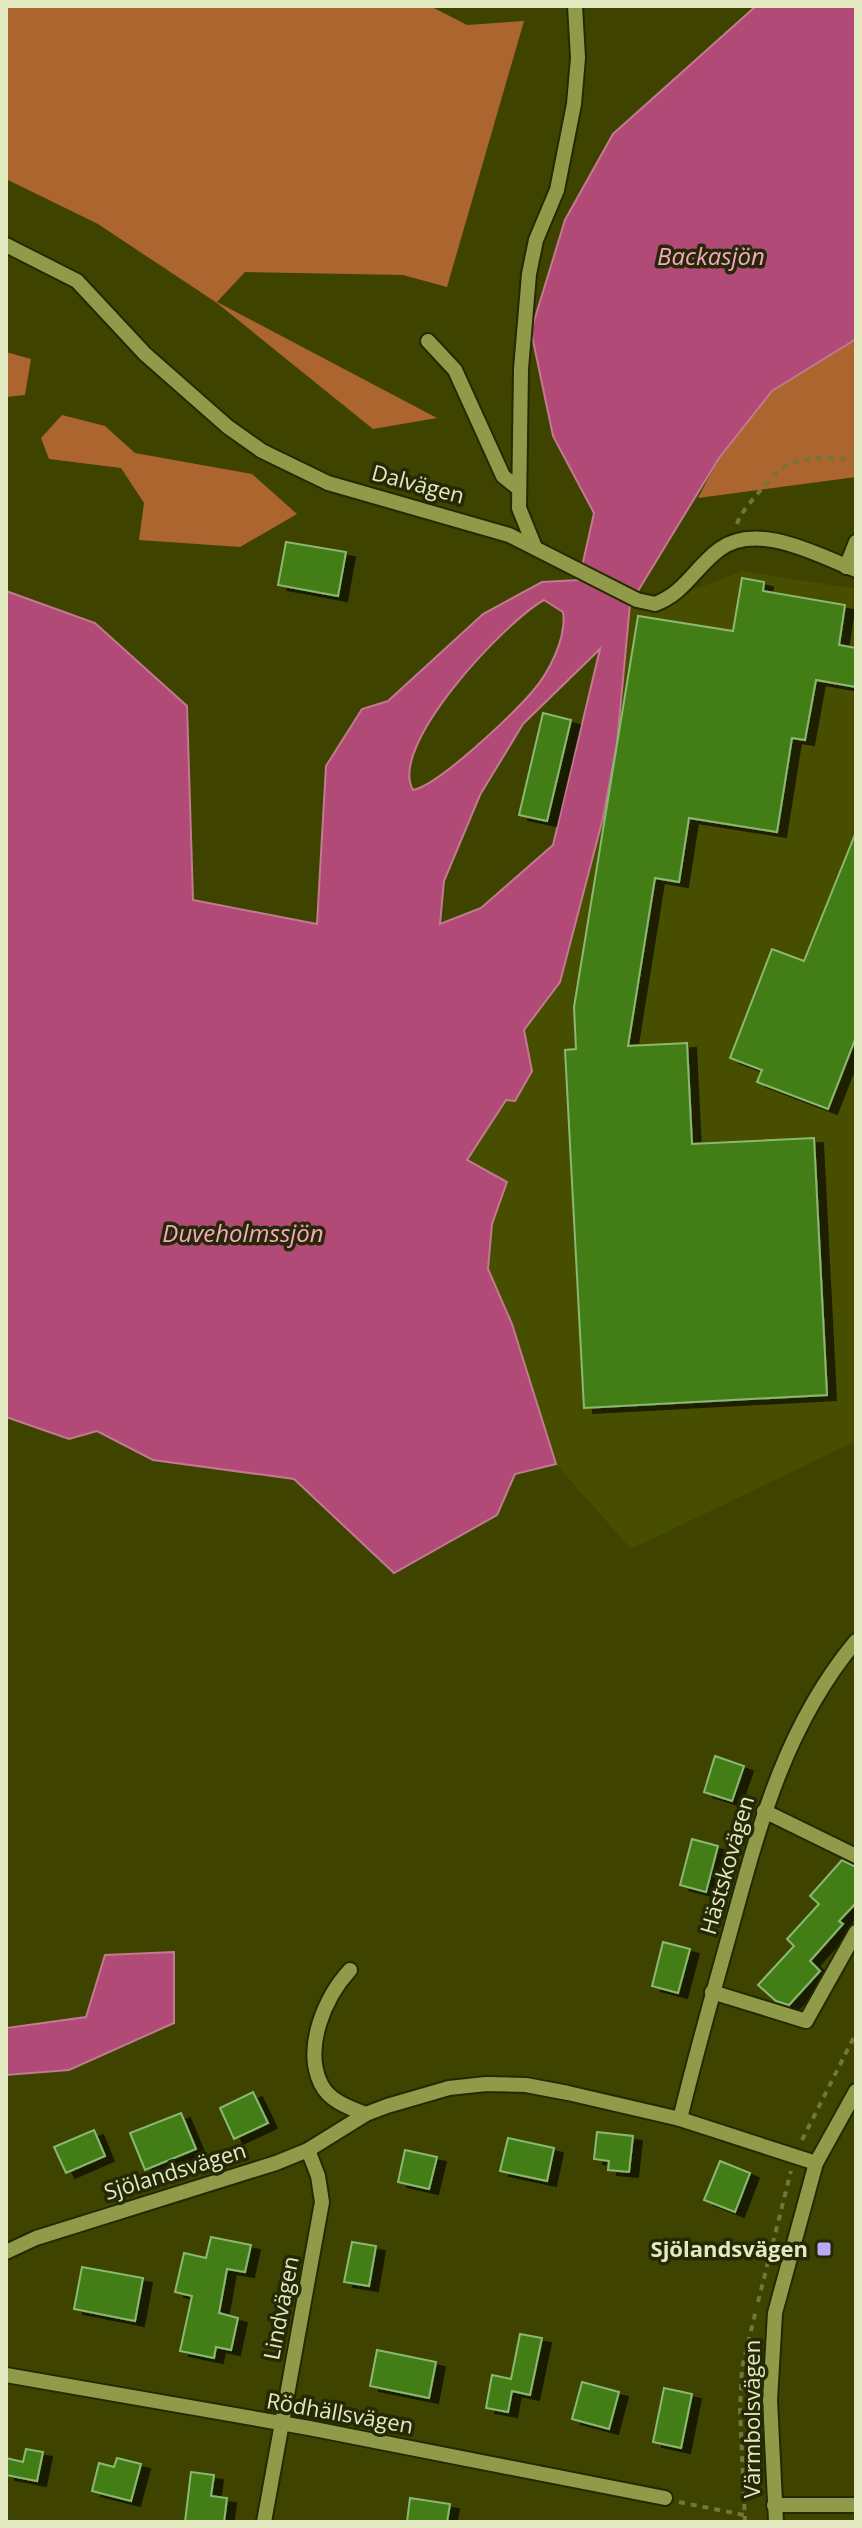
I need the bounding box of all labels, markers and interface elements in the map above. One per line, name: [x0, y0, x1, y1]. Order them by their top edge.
water label: Backasjön: [657, 239, 765, 272]
street label: Dalvägen: [369, 456, 468, 510]
water label: Duveholmssjön: [162, 1216, 324, 1249]
street label: Hästskovägen: [692, 1792, 760, 1938]
street label: Sjölandsvägen: [100, 2134, 249, 2206]
place label: Sjölandsvägen: [651, 2233, 808, 2263]
marker: Sjölandsvägen: [815, 2240, 833, 2258]
street label: Lindvägen: [255, 2253, 305, 2362]
street label: Värmbolsvägen: [736, 2340, 766, 2498]
street label: Rödhällsvägen: [264, 2384, 416, 2440]

